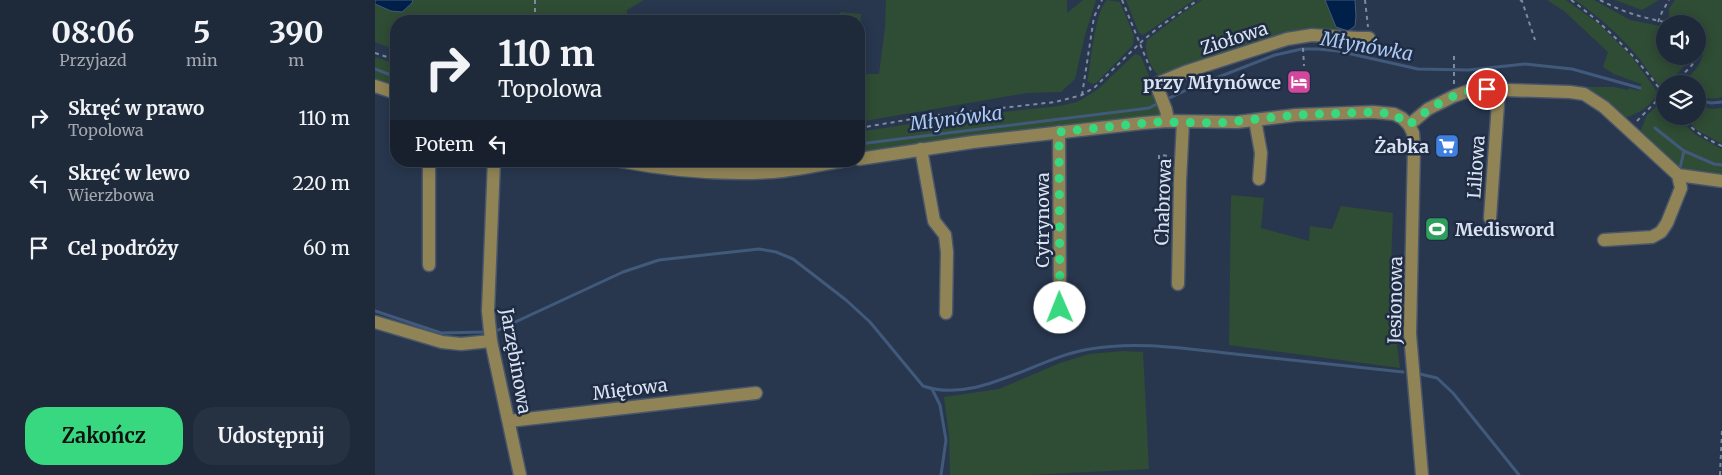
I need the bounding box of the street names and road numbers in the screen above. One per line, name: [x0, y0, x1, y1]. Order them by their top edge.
street label: Ziołowa: [1197, 16, 1271, 60]
street label: Liliowa: [1462, 134, 1490, 199]
street label: Chabrowa: [1150, 158, 1176, 246]
street label: Cytrynowa: [1031, 172, 1054, 268]
street label: Jesionowa: [1383, 256, 1407, 345]
street label: Jarzębinowa: [495, 305, 537, 416]
street label: Miętowa: [591, 373, 669, 405]

